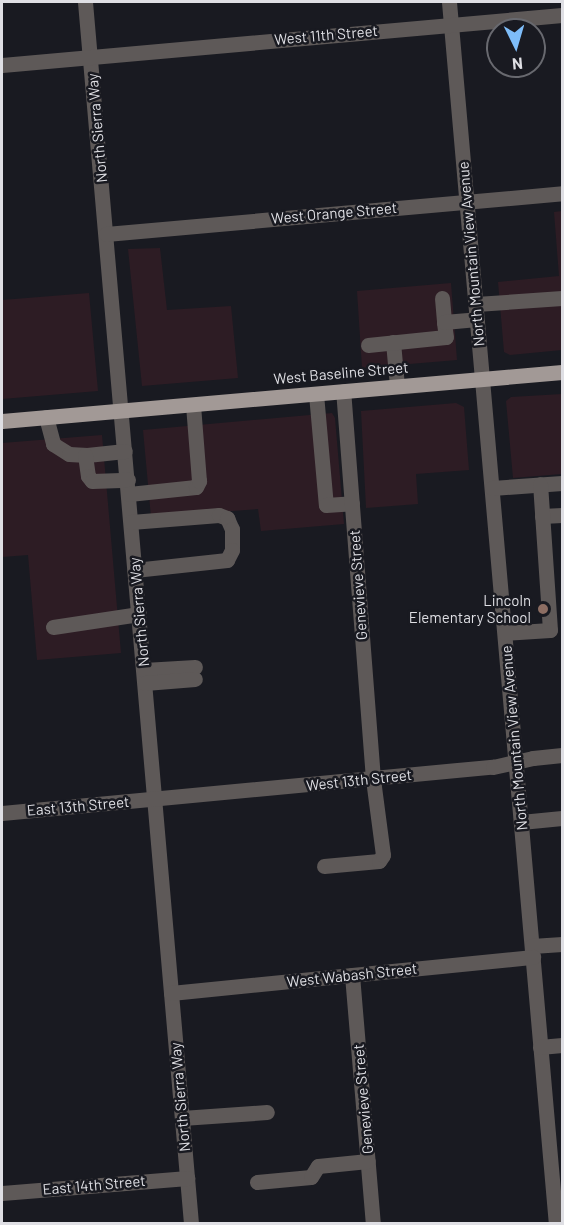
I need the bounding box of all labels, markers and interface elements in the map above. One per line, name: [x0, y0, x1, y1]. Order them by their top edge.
north arrow: [486, 18, 546, 78]
street label: West 11th Street: [273, 22, 379, 48]
text: N: [511, 55, 524, 74]
street label: North Sierra Way: [83, 73, 111, 183]
street label: North Mountain View Avenue: [454, 161, 488, 347]
street label: West Orange Street: [270, 199, 398, 227]
street label: West Baseline Street: [273, 358, 409, 388]
street label: Genevieve Street: [345, 529, 371, 641]
street label: North Sierra Way: [125, 557, 153, 667]
place label: Lincoln Elementary School: [409, 591, 531, 626]
marker: Lincoln Elementary School: [536, 602, 550, 616]
street label: North Mountain View Avenue: [497, 645, 531, 831]
street label: West 13th Street: [305, 765, 413, 795]
street label: East 13th Street: [26, 793, 130, 819]
street label: West Wabash Street: [286, 959, 418, 991]
street label: North Sierra Way: [166, 1042, 194, 1152]
street label: Genevieve Street: [349, 1043, 377, 1155]
street label: East 14th Street: [42, 1172, 146, 1198]

